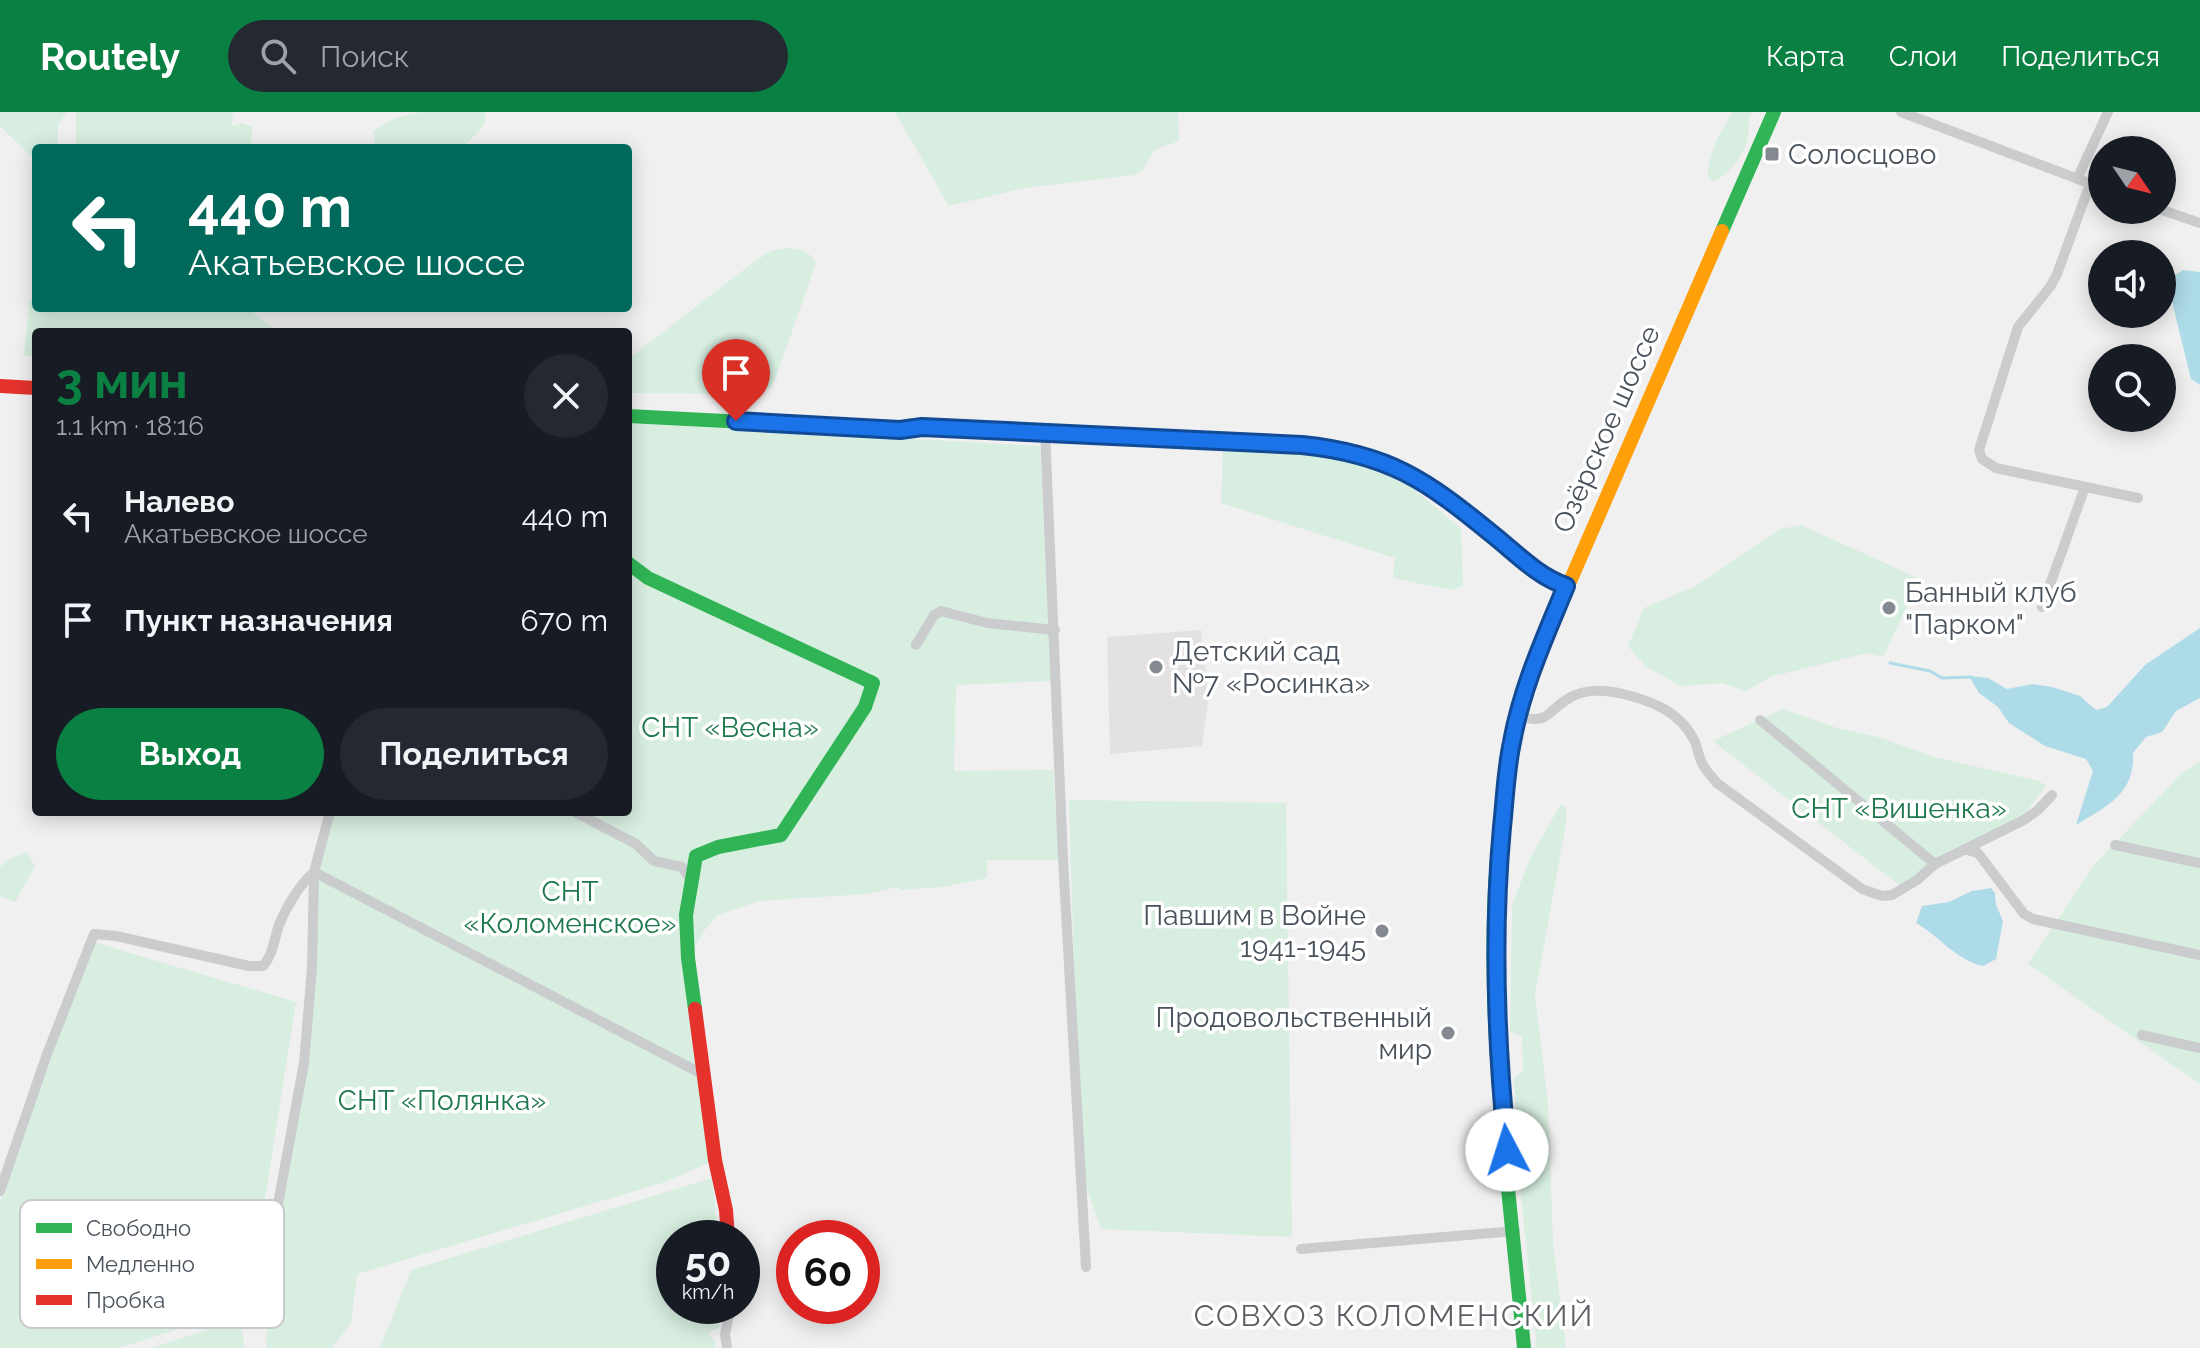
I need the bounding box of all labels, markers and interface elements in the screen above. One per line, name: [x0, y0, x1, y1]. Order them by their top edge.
search box: [228, 20, 788, 92]
text: Routely: [40, 34, 180, 79]
icon: search: [256, 34, 300, 78]
text: Поиск: [320, 39, 409, 74]
text: Карта: [1766, 40, 1845, 73]
text: Слои: [1889, 40, 1957, 73]
text: Поделиться: [2001, 40, 2160, 73]
north arrow: [2088, 136, 2176, 224]
map controls: [2088, 136, 2176, 432]
place label: Солосцово: [1788, 138, 1936, 171]
marker: Солосцово: [1763, 145, 1781, 163]
text: 440 m: [188, 174, 352, 240]
icon: left: [56, 176, 160, 280]
button: sound: [2088, 240, 2176, 328]
text: Акатьевское шоссе: [188, 241, 525, 283]
street label: Озёрское шоссе: [1546, 321, 1667, 538]
pin: [702, 339, 770, 421]
button: search: [2088, 344, 2176, 432]
icon: arrive: [714, 351, 758, 395]
text: 3 мин: [56, 353, 188, 409]
button: close: [524, 354, 608, 438]
text: 1.1 km · 18:16: [56, 411, 204, 441]
text: Налево: [124, 484, 234, 519]
icon: left: [56, 494, 100, 538]
text: 440 m: [522, 499, 608, 534]
text: Акатьевское шоссе: [124, 519, 367, 549]
place label: Банный клуб "Парком": [1905, 576, 2077, 641]
icon: arrive: [56, 598, 100, 642]
marker: Банный клуб "Парком": [1880, 599, 1898, 617]
text: Пункт назначения: [124, 603, 393, 638]
text: 670 m: [520, 603, 608, 638]
place label: Детский сад №7 «Росинка»: [1172, 635, 1370, 700]
marker: Детский сад №7 «Росинка»: [1147, 658, 1165, 676]
button: Выход: [56, 708, 324, 800]
button: Поделиться: [340, 708, 608, 800]
park label: СНТ «Весна»: [641, 711, 819, 744]
park label: СНТ «Вишенка»: [1791, 792, 2007, 825]
park label: СНТ «Коломенское»: [464, 875, 676, 940]
place label: Павшим в Войне 1941-1945: [1143, 899, 1366, 964]
marker: Павшим в Войне 1941-1945: [1373, 922, 1391, 940]
place label: Продовольственный мир: [1156, 1001, 1432, 1066]
marker: Продовольственный мир: [1439, 1024, 1457, 1042]
park label: СНТ «Полянка»: [338, 1084, 546, 1117]
position arrow: [1465, 1108, 1549, 1192]
legend: [20, 1200, 284, 1328]
text: Свободно: [86, 1215, 191, 1241]
speed limit sign: 60: [776, 1220, 880, 1324]
text: 50: [685, 1238, 731, 1285]
text: Медленно: [86, 1251, 195, 1277]
text: km/h: [682, 1280, 734, 1304]
text: Пробка: [86, 1287, 165, 1313]
district label: СОВХОЗ КОЛОМЕНСКИЙ: [1194, 1298, 1594, 1333]

